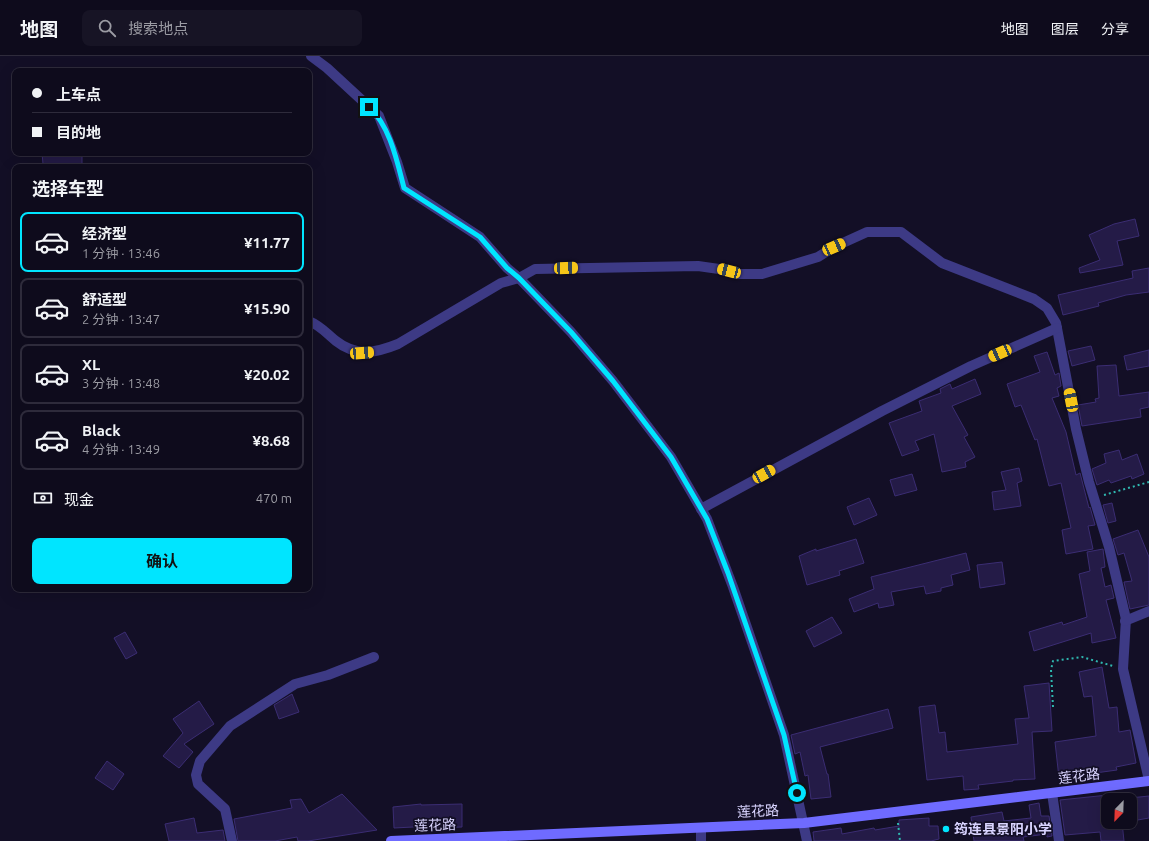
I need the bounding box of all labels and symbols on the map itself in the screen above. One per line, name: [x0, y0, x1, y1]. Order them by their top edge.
route end: [360, 98, 378, 116]
car: [821, 237, 847, 257]
car: [554, 262, 578, 274]
car: [716, 262, 742, 280]
car: [987, 343, 1013, 363]
car: [350, 346, 374, 360]
car: [1063, 387, 1079, 413]
car: [751, 463, 777, 485]
street label: 莲花路: [1057, 766, 1101, 786]
route start: [788, 784, 806, 802]
north arrow: [1101, 793, 1137, 829]
street label: 莲花路: [737, 802, 779, 820]
street label: 莲花路: [414, 816, 456, 834]
place label: 筠连县景阳小学: [954, 821, 1052, 837]
marker: 筠连县景阳小学: [941, 824, 951, 834]

